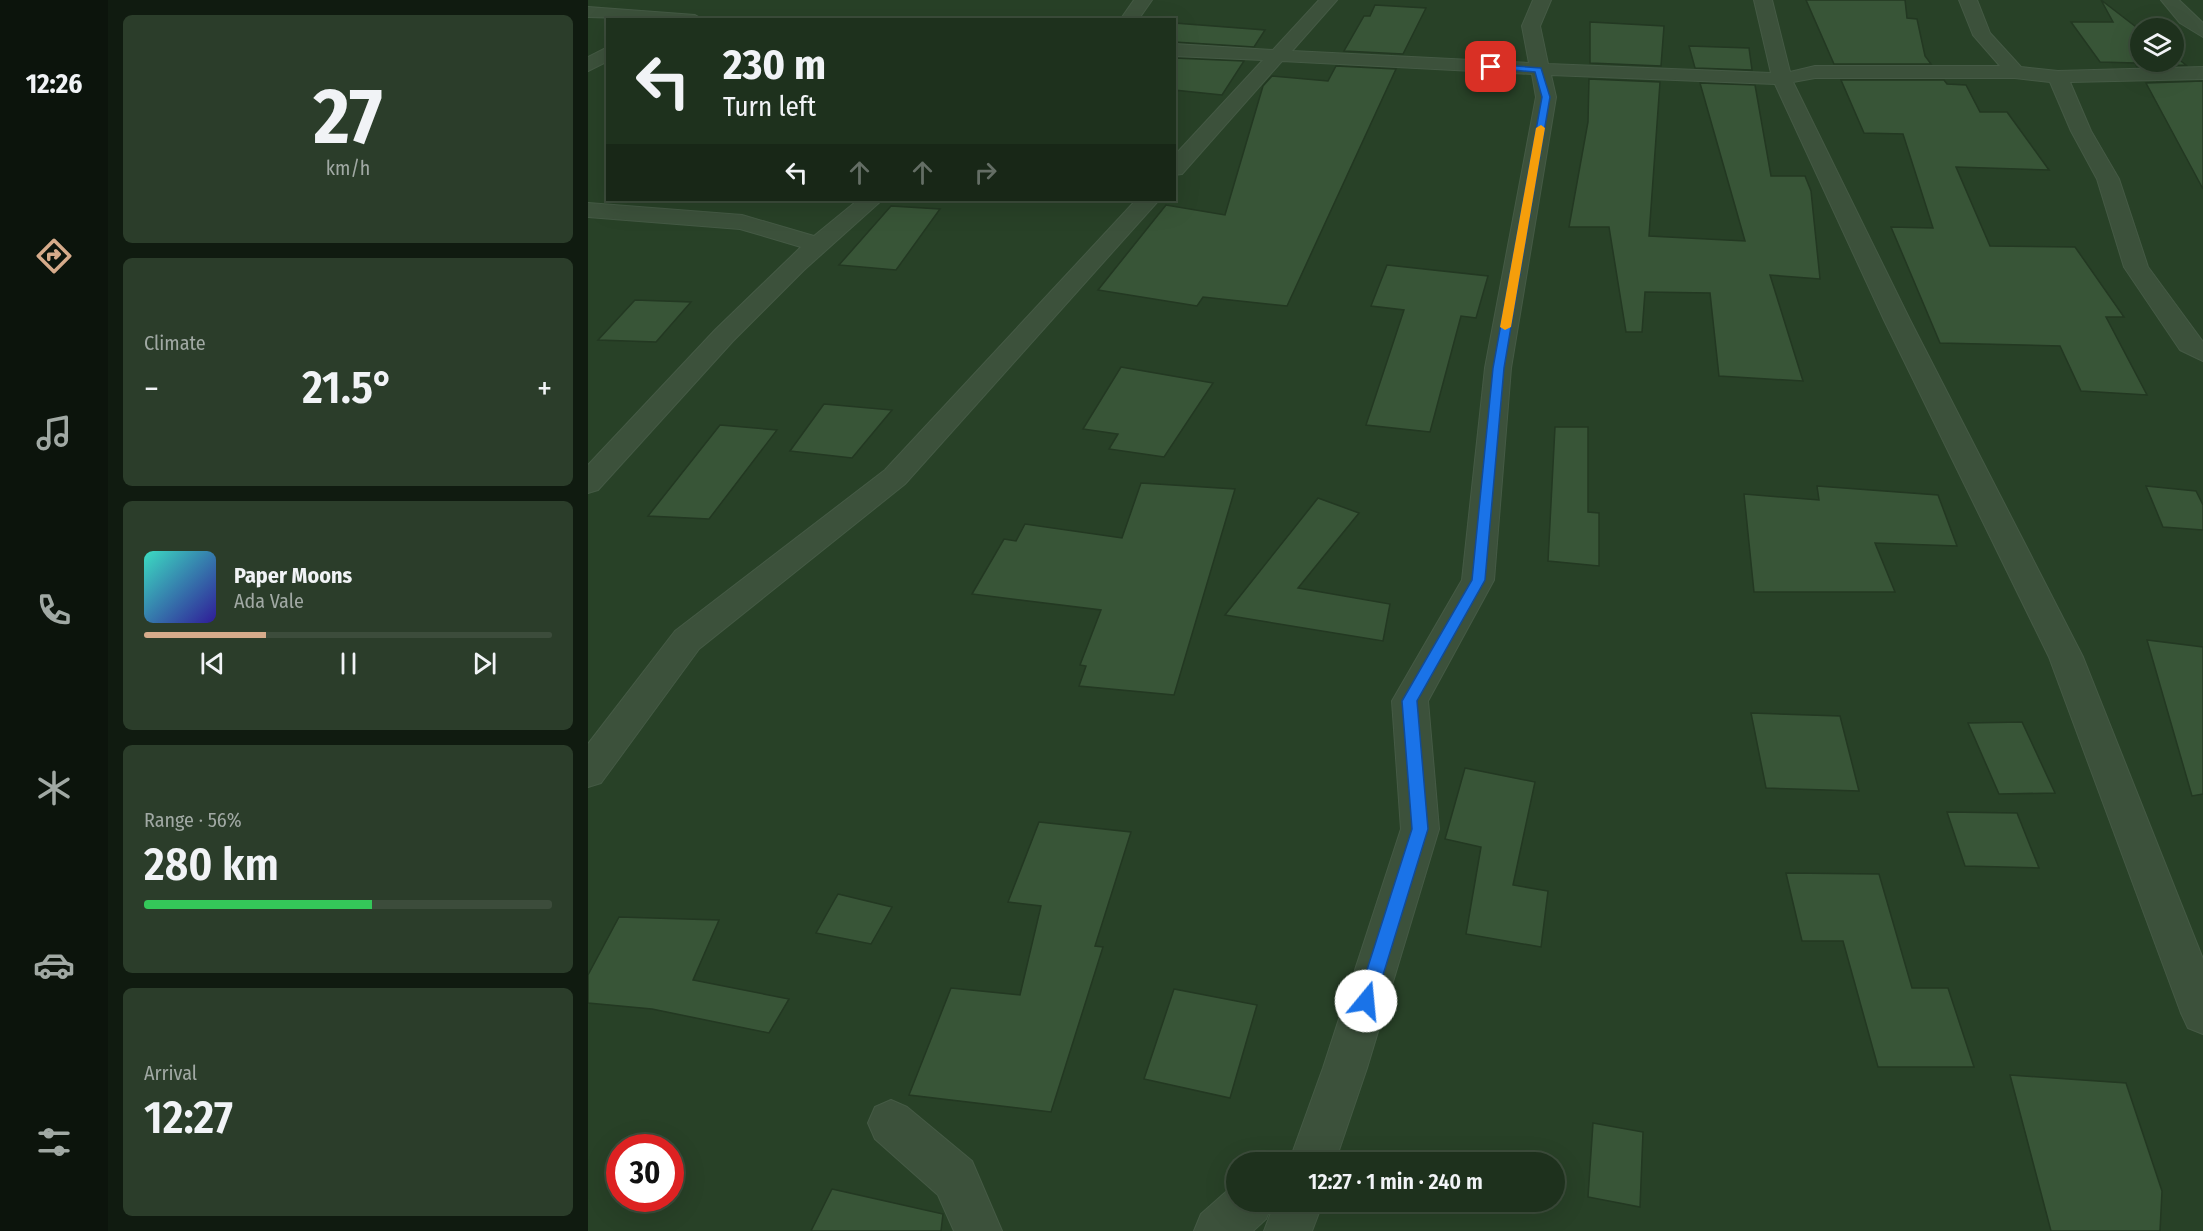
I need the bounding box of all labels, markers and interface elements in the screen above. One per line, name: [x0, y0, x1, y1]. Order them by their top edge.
map controls: [2130, 18, 2184, 72]
button: layers: [2130, 18, 2184, 72]
text: 230 m: [723, 40, 826, 90]
pin: [1465, 41, 1516, 92]
icon: left: [624, 42, 702, 120]
icon: arrive: [1474, 50, 1507, 83]
text: 12:26: [26, 68, 82, 100]
text: 27: [314, 70, 382, 164]
text: Turn left: [723, 91, 816, 123]
text: km/h: [326, 156, 370, 180]
icon: left: [780, 156, 813, 189]
icon: ahead: [843, 156, 876, 189]
icon: ahead: [906, 156, 939, 189]
icon: right: [969, 156, 1002, 189]
icon: directions: [33, 235, 75, 277]
text: Climate: [144, 331, 206, 355]
text: 21.5°: [302, 361, 394, 415]
text: −: [144, 369, 159, 409]
text: +: [537, 369, 552, 409]
icon: music: [33, 412, 75, 454]
text: Paper Moons: [234, 562, 352, 589]
icon: phone: [33, 589, 75, 631]
text: Ada Vale: [234, 589, 304, 613]
icon: previous: [196, 647, 229, 680]
icon: pause: [332, 647, 365, 680]
icon: next: [468, 647, 501, 680]
icon: climate: [33, 767, 75, 809]
text: Range · 56%: [144, 808, 242, 832]
text: 280 km: [144, 838, 279, 892]
icon: car: [33, 944, 75, 986]
position arrow: [1334, 969, 1398, 1033]
text: Arrival: [144, 1061, 197, 1085]
text: 12:27: [144, 1091, 233, 1145]
icon: filters: [33, 1121, 75, 1163]
speed limit sign: 30: [606, 1134, 684, 1212]
text: 12:27 · 1 min · 240 m: [1308, 1168, 1483, 1195]

